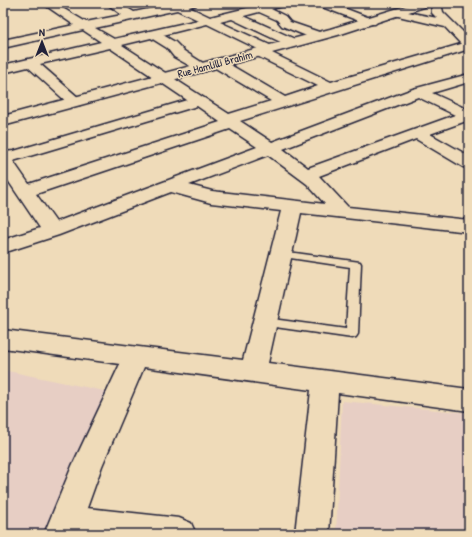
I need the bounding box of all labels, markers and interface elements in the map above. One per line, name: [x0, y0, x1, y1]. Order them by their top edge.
north arrow: [22, 22, 62, 62]
text: N: [39, 25, 45, 39]
street label: Rue Hamlilli Brahim: [176, 47, 255, 81]

